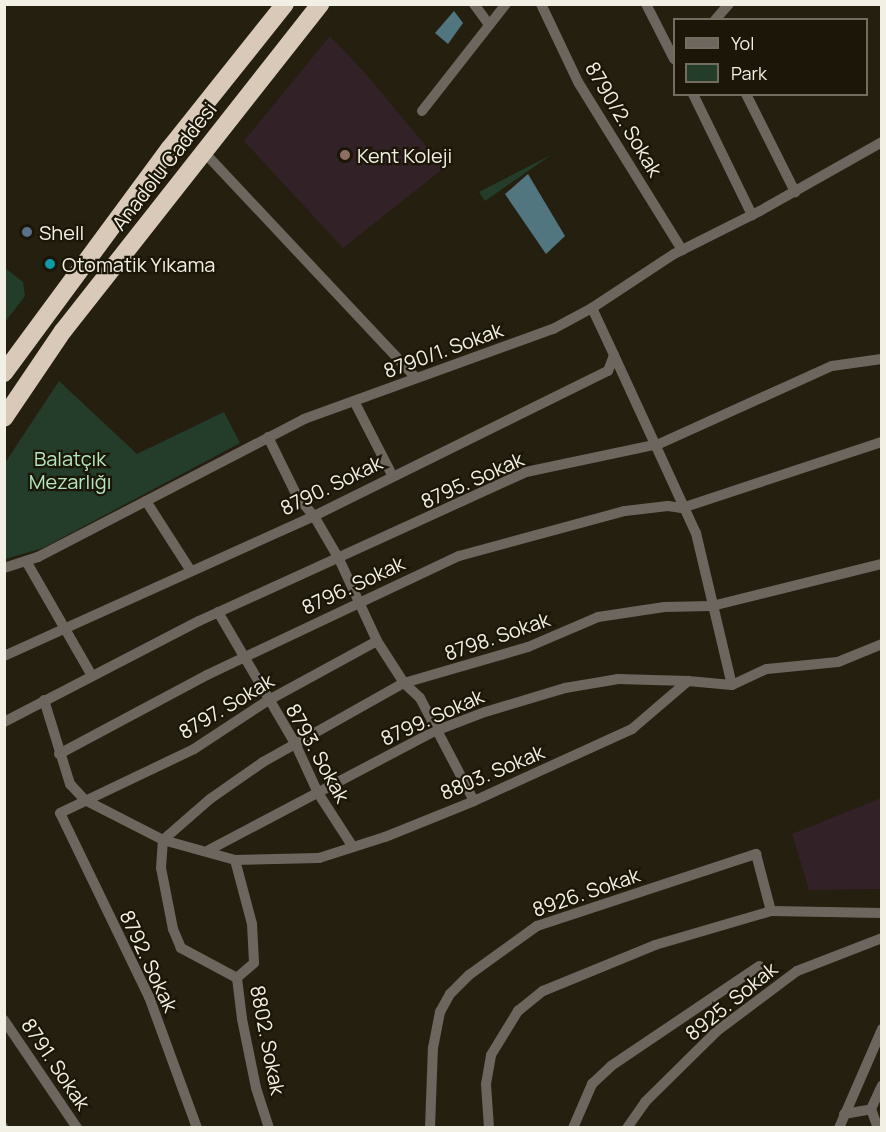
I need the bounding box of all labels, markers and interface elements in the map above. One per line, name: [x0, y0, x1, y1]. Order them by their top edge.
legend: [673, 18, 868, 96]
text: Yol: [731, 31, 754, 55]
street label: 8790/2. Sokak: [580, 57, 668, 181]
text: Park: [731, 61, 767, 85]
street label: Anadolu Caddesi: [107, 97, 221, 235]
place label: Kent Koleji: [357, 143, 452, 167]
marker: Kent Koleji: [338, 148, 352, 162]
place label: Shell: [39, 220, 84, 244]
marker: Shell: [20, 225, 34, 239]
place label: Otomatik Yıkama: [62, 252, 215, 276]
marker: Otomatik Yıkama: [43, 257, 57, 271]
street label: 8790/1. Sokak: [380, 317, 506, 383]
park label: Balatçık Mezarlığı: [29, 446, 111, 493]
street label: 8795. Sokak: [417, 447, 527, 513]
street label: 8790. Sokak: [276, 450, 386, 520]
street label: 8796. Sokak: [298, 551, 408, 619]
street label: 8798. Sokak: [441, 607, 553, 665]
street label: 8797. Sokak: [174, 668, 278, 744]
street label: 8799. Sokak: [377, 684, 487, 750]
street label: 8793. Sokak: [281, 699, 355, 807]
street label: 8803. Sokak: [436, 739, 548, 805]
street label: 8926. Sokak: [529, 862, 643, 922]
street label: 8792. Sokak: [115, 906, 183, 1016]
street label: 8925. Sokak: [680, 957, 782, 1045]
street label: 8802. Sokak: [246, 983, 290, 1097]
street label: 8791. Sokak: [17, 1014, 95, 1114]

